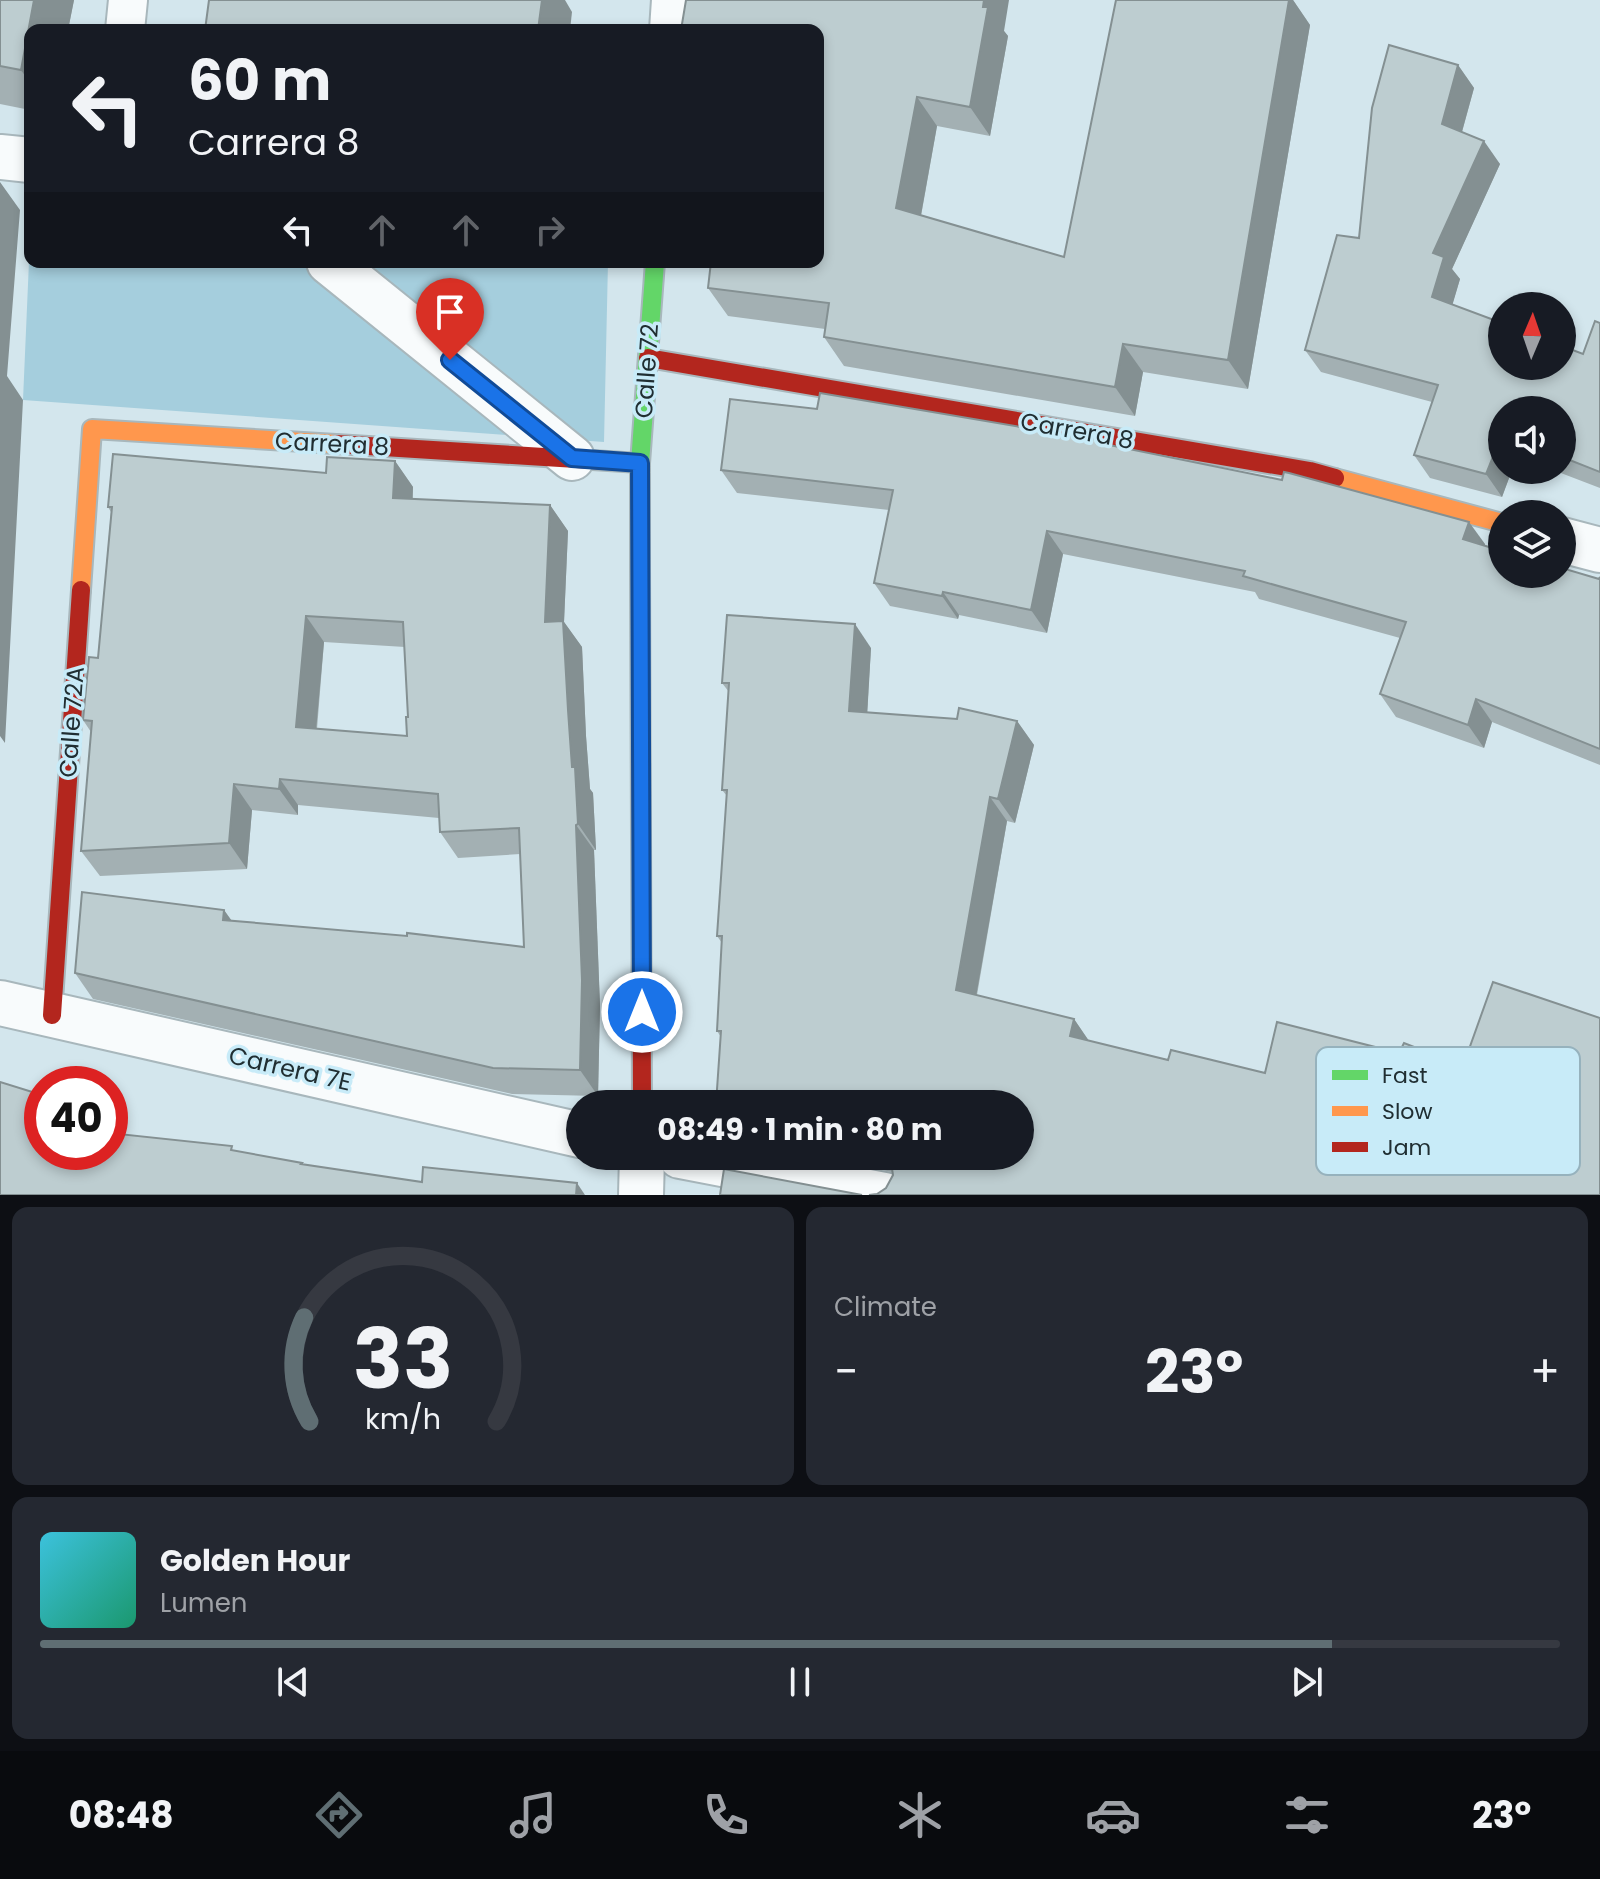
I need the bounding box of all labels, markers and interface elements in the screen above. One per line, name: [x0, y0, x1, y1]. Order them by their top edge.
text: 60 m: [188, 41, 331, 120]
icon: left: [56, 56, 160, 160]
text: Carrera 8: [188, 117, 359, 168]
icon: left: [276, 208, 320, 252]
icon: ahead: [360, 208, 404, 252]
icon: ahead: [444, 208, 488, 252]
icon: right: [528, 208, 572, 252]
pin: [416, 278, 484, 360]
icon: arrive: [428, 290, 472, 334]
north arrow: [1488, 292, 1576, 380]
map controls: [1488, 292, 1576, 588]
street label: Calle 72: [627, 323, 666, 419]
button: sound: [1488, 396, 1576, 484]
street label: Carrera 8: [1018, 404, 1136, 457]
street label: Carrera 8: [274, 424, 390, 463]
button: layers: [1488, 500, 1576, 588]
street label: Calle 72A: [51, 665, 92, 778]
position arrow: [600, 970, 684, 1054]
street label: Carrera 7E: [226, 1038, 355, 1099]
legend: [1316, 1047, 1580, 1175]
text: Fast: [1382, 1060, 1427, 1091]
speed limit sign: 40: [24, 1066, 128, 1170]
text: Slow: [1382, 1096, 1432, 1127]
text: 08:49 · 1 min · 80 m: [657, 1108, 943, 1151]
text: Jam: [1382, 1132, 1431, 1163]
text: Climate: [834, 1289, 937, 1325]
text: 33: [353, 1301, 453, 1417]
text: 23°: [1145, 1330, 1243, 1414]
text: −: [834, 1341, 858, 1402]
text: +: [1530, 1341, 1560, 1402]
text: km/h: [365, 1399, 441, 1439]
text: Golden Hour: [160, 1539, 350, 1582]
text: Lumen: [160, 1585, 247, 1621]
icon: previous: [271, 1660, 315, 1704]
icon: pause: [778, 1660, 822, 1704]
icon: next: [1285, 1660, 1329, 1704]
icon: directions: [311, 1787, 367, 1843]
icon: music: [505, 1787, 561, 1843]
icon: phone: [698, 1787, 754, 1843]
icon: climate: [892, 1787, 948, 1843]
icon: car: [1085, 1787, 1141, 1843]
icon: filters: [1279, 1787, 1335, 1843]
text: 08:48: [69, 1790, 174, 1841]
text: 23°: [1472, 1790, 1531, 1841]

